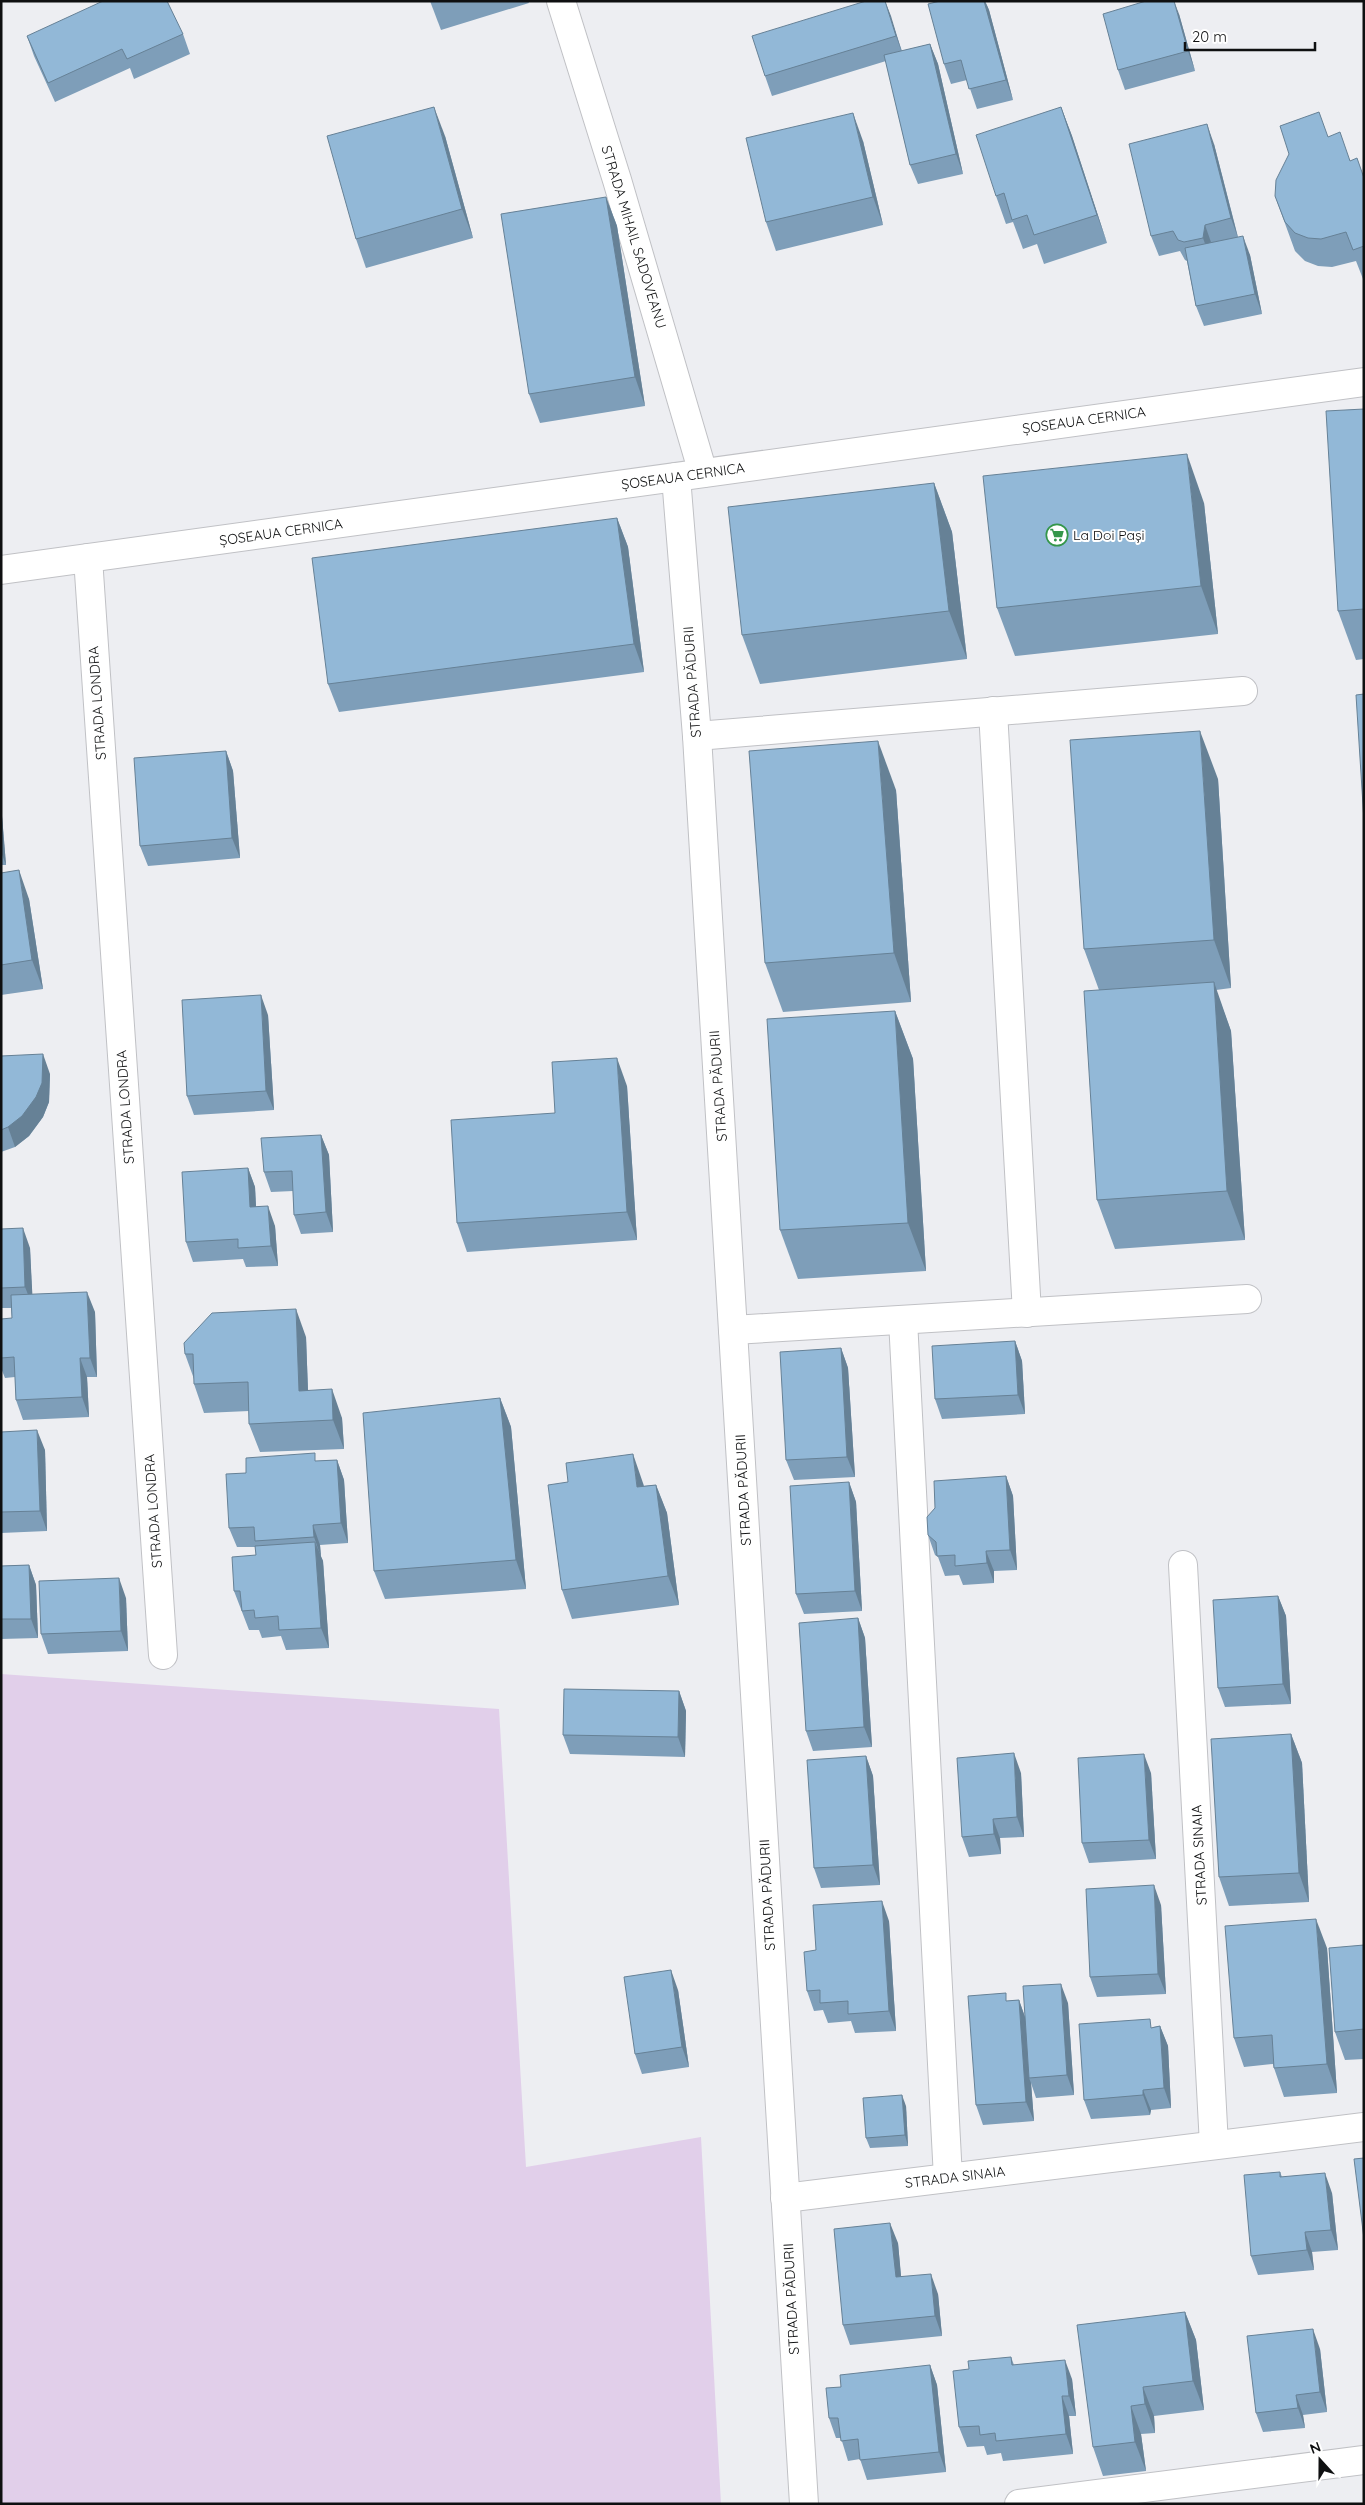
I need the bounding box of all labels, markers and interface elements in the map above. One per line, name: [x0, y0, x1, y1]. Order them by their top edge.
scale bar: [1185, 20, 1315, 52]
text: 20 m: [1192, 27, 1227, 46]
street label: STRADA MIHAIL SADOVEANU: [598, 143, 670, 331]
street label: ȘOSEAUA CERNICA: [1021, 402, 1147, 438]
street label: ȘOSEAUA CERNICA: [620, 458, 746, 494]
street label: ȘOSEAUA CERNICA: [218, 514, 344, 550]
supermarket icon: La Doi Pași: [1045, 523, 1069, 547]
place label: La Doi Pași: [1073, 526, 1145, 544]
street label: STRADA PĂDURII: [679, 626, 705, 738]
street label: STRADA LONDRA: [84, 645, 110, 761]
street label: STRADA PĂDURII: [705, 1030, 731, 1142]
street label: STRADA LONDRA: [112, 1049, 138, 1165]
street label: STRADA PĂDURII: [731, 1434, 755, 1546]
street label: STRADA LONDRA: [140, 1453, 166, 1569]
street label: STRADA SINAIA: [1187, 1804, 1211, 1906]
street label: STRADA PĂDURII: [755, 1839, 779, 1951]
street label: STRADA SINAIA: [904, 2162, 1006, 2192]
street label: STRADA PĂDURII: [779, 2243, 803, 2355]
north arrow: [1295, 2435, 1345, 2485]
text: N: [1307, 2438, 1323, 2458]

